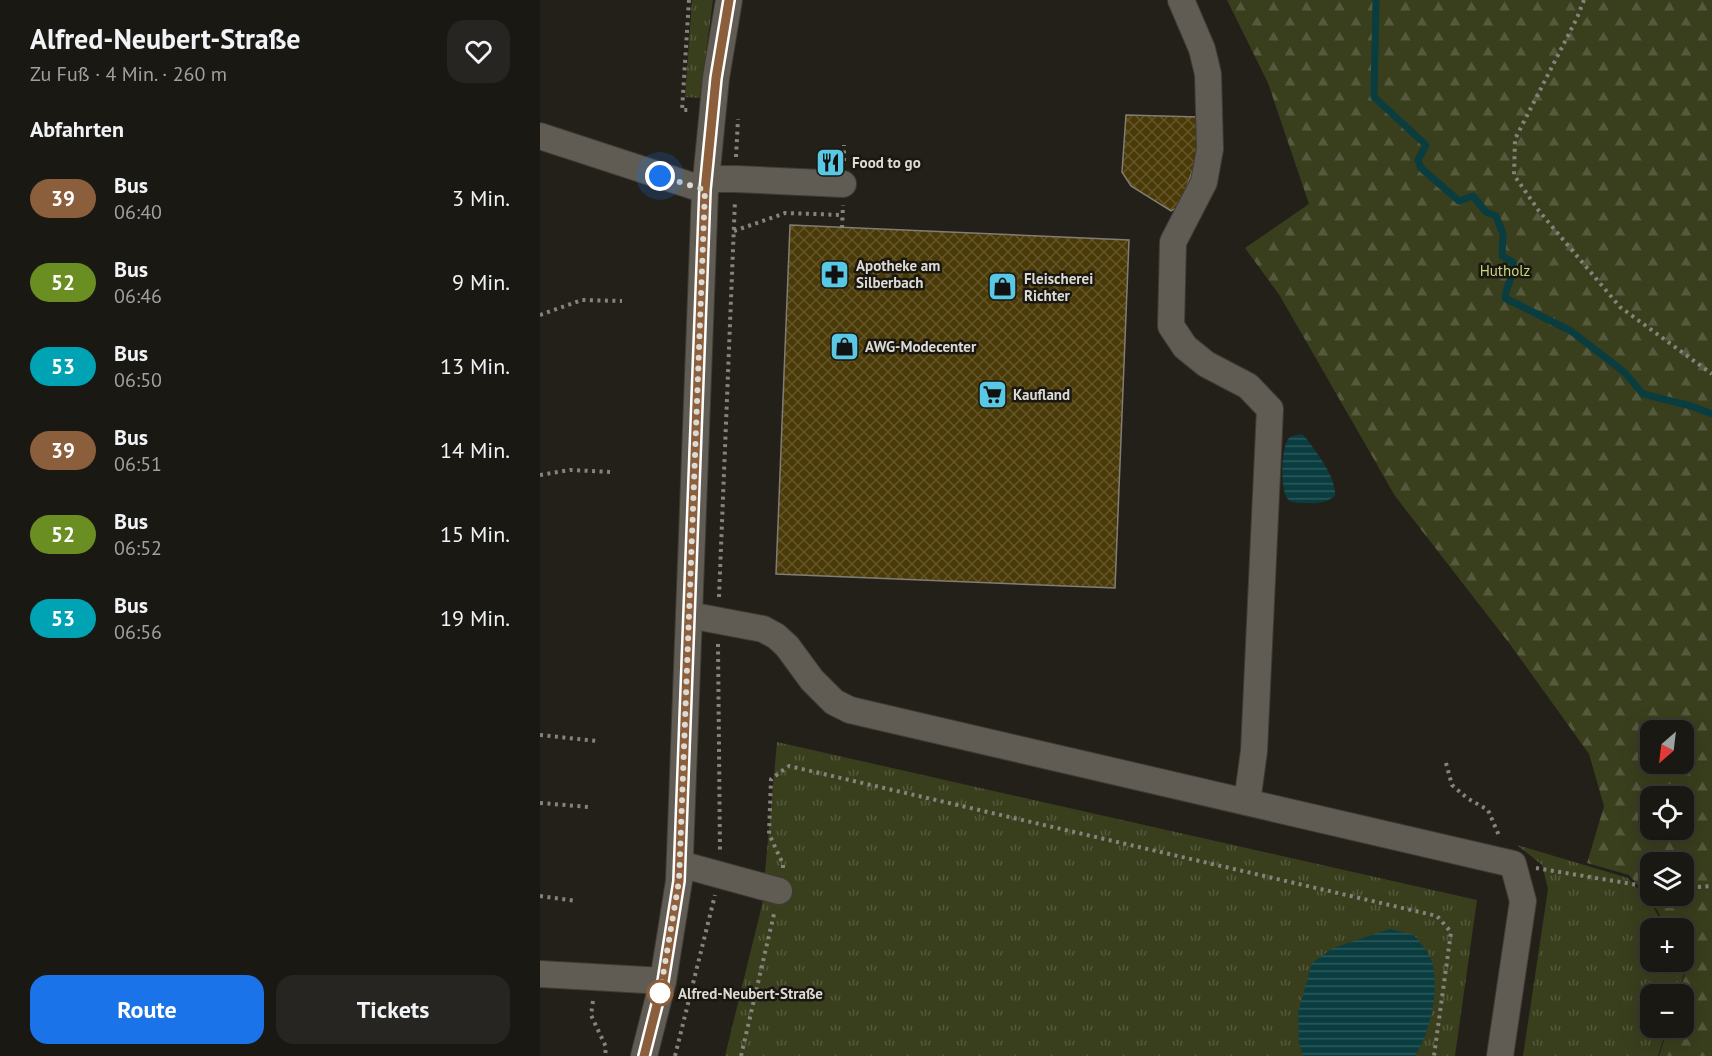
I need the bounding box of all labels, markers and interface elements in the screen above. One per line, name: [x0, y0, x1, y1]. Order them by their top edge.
text: Alfred-Neubert-Straße: [30, 20, 301, 57]
button: heart: [447, 20, 510, 83]
text: Zu Fuß · 4 Min. · 260 m: [30, 61, 227, 87]
text: Abfahrten: [30, 115, 124, 143]
restaurant icon: Food to go: [815, 146, 847, 178]
place label: Food to go: [852, 153, 921, 172]
your location: [645, 161, 675, 191]
text: Bus: [114, 171, 148, 199]
text: 3 Min.: [452, 184, 510, 212]
text: 39: [51, 185, 75, 212]
text: 06:40: [114, 199, 162, 225]
text: Bus: [114, 255, 148, 283]
place label: Apotheke am Silberbach: [856, 256, 940, 292]
pharmacy icon: Apotheke am Silberbach: [819, 258, 851, 290]
park label: Hutholz: [1480, 261, 1530, 280]
text: 9 Min.: [452, 268, 510, 296]
text: 52: [51, 269, 75, 296]
place label: Fleischerei Richter: [1024, 269, 1093, 305]
shop icon: Fleischerei Richter: [987, 271, 1019, 303]
text: 06:46: [114, 283, 162, 309]
shop icon: AWG-Modecenter: [828, 330, 860, 362]
place label: AWG-Modecenter: [865, 337, 977, 356]
text: Bus: [114, 339, 148, 367]
text: 13 Min.: [440, 352, 510, 380]
text: 53: [51, 353, 75, 380]
text: 06:50: [114, 367, 162, 393]
supermarket icon: Kaufland: [976, 378, 1008, 410]
place label: Kaufland: [1013, 385, 1070, 404]
text: Bus: [114, 423, 148, 451]
text: 14 Min.: [440, 436, 510, 464]
text: 39: [51, 437, 75, 464]
text: 06:51: [114, 451, 162, 477]
text: Bus: [114, 507, 148, 535]
text: 15 Min.: [440, 520, 510, 548]
text: 52: [51, 521, 75, 548]
text: 06:52: [114, 535, 162, 561]
text: Bus: [114, 591, 148, 619]
text: 19 Min.: [440, 604, 510, 632]
text: 53: [51, 605, 75, 632]
text: 06:56: [114, 619, 162, 645]
north arrow: [1640, 720, 1694, 774]
map controls: [1640, 720, 1694, 1038]
button: locate: [1640, 786, 1694, 840]
button: layers: [1640, 852, 1694, 906]
button: +: [1640, 918, 1694, 972]
button: Route: [30, 975, 264, 1044]
button: Tickets: [276, 975, 510, 1044]
marker: Alfred-Neubert-Straße: [647, 980, 673, 1006]
place label: Alfred-Neubert-Straße: [678, 984, 823, 1003]
button: −: [1640, 984, 1694, 1038]

